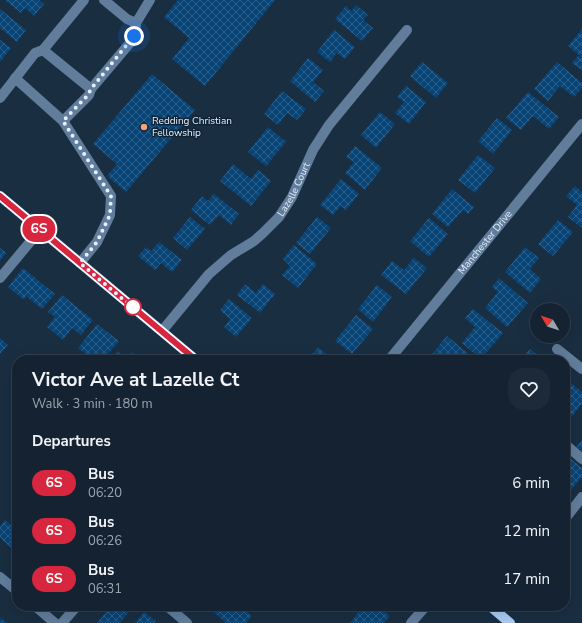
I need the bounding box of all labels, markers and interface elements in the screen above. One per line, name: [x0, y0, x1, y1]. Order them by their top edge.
your location: [124, 26, 144, 46]
place label: Redding Christian Fellowship: [152, 114, 232, 140]
marker: Redding Christian Fellowship: [139, 122, 149, 132]
street label: Lazelle Court: [274, 160, 314, 219]
street label: Manchester Drive: [455, 207, 516, 277]
line badge: 6S: [21, 216, 57, 242]
text: 6S: [30, 219, 48, 238]
unlabelled marker: [124, 298, 142, 316]
north arrow: [530, 303, 570, 343]
map controls: [530, 303, 570, 343]
text: Victor Ave at Lazelle Ct: [32, 367, 239, 393]
button: heart: [508, 368, 550, 410]
text: Walk · 3 min · 180 m: [32, 395, 153, 413]
text: Departures: [32, 431, 111, 451]
text: Bus: [88, 464, 114, 484]
text: 6S: [45, 473, 63, 492]
text: 6 min: [512, 473, 550, 493]
text: 06:20: [88, 484, 122, 502]
text: Bus: [88, 512, 114, 532]
text: 6S: [45, 521, 63, 540]
text: 12 min: [503, 521, 550, 541]
text: 06:26: [88, 532, 122, 550]
text: Bus: [88, 560, 114, 580]
text: 6S: [45, 569, 63, 588]
text: 17 min: [503, 569, 550, 589]
text: 06:31: [88, 580, 122, 598]

